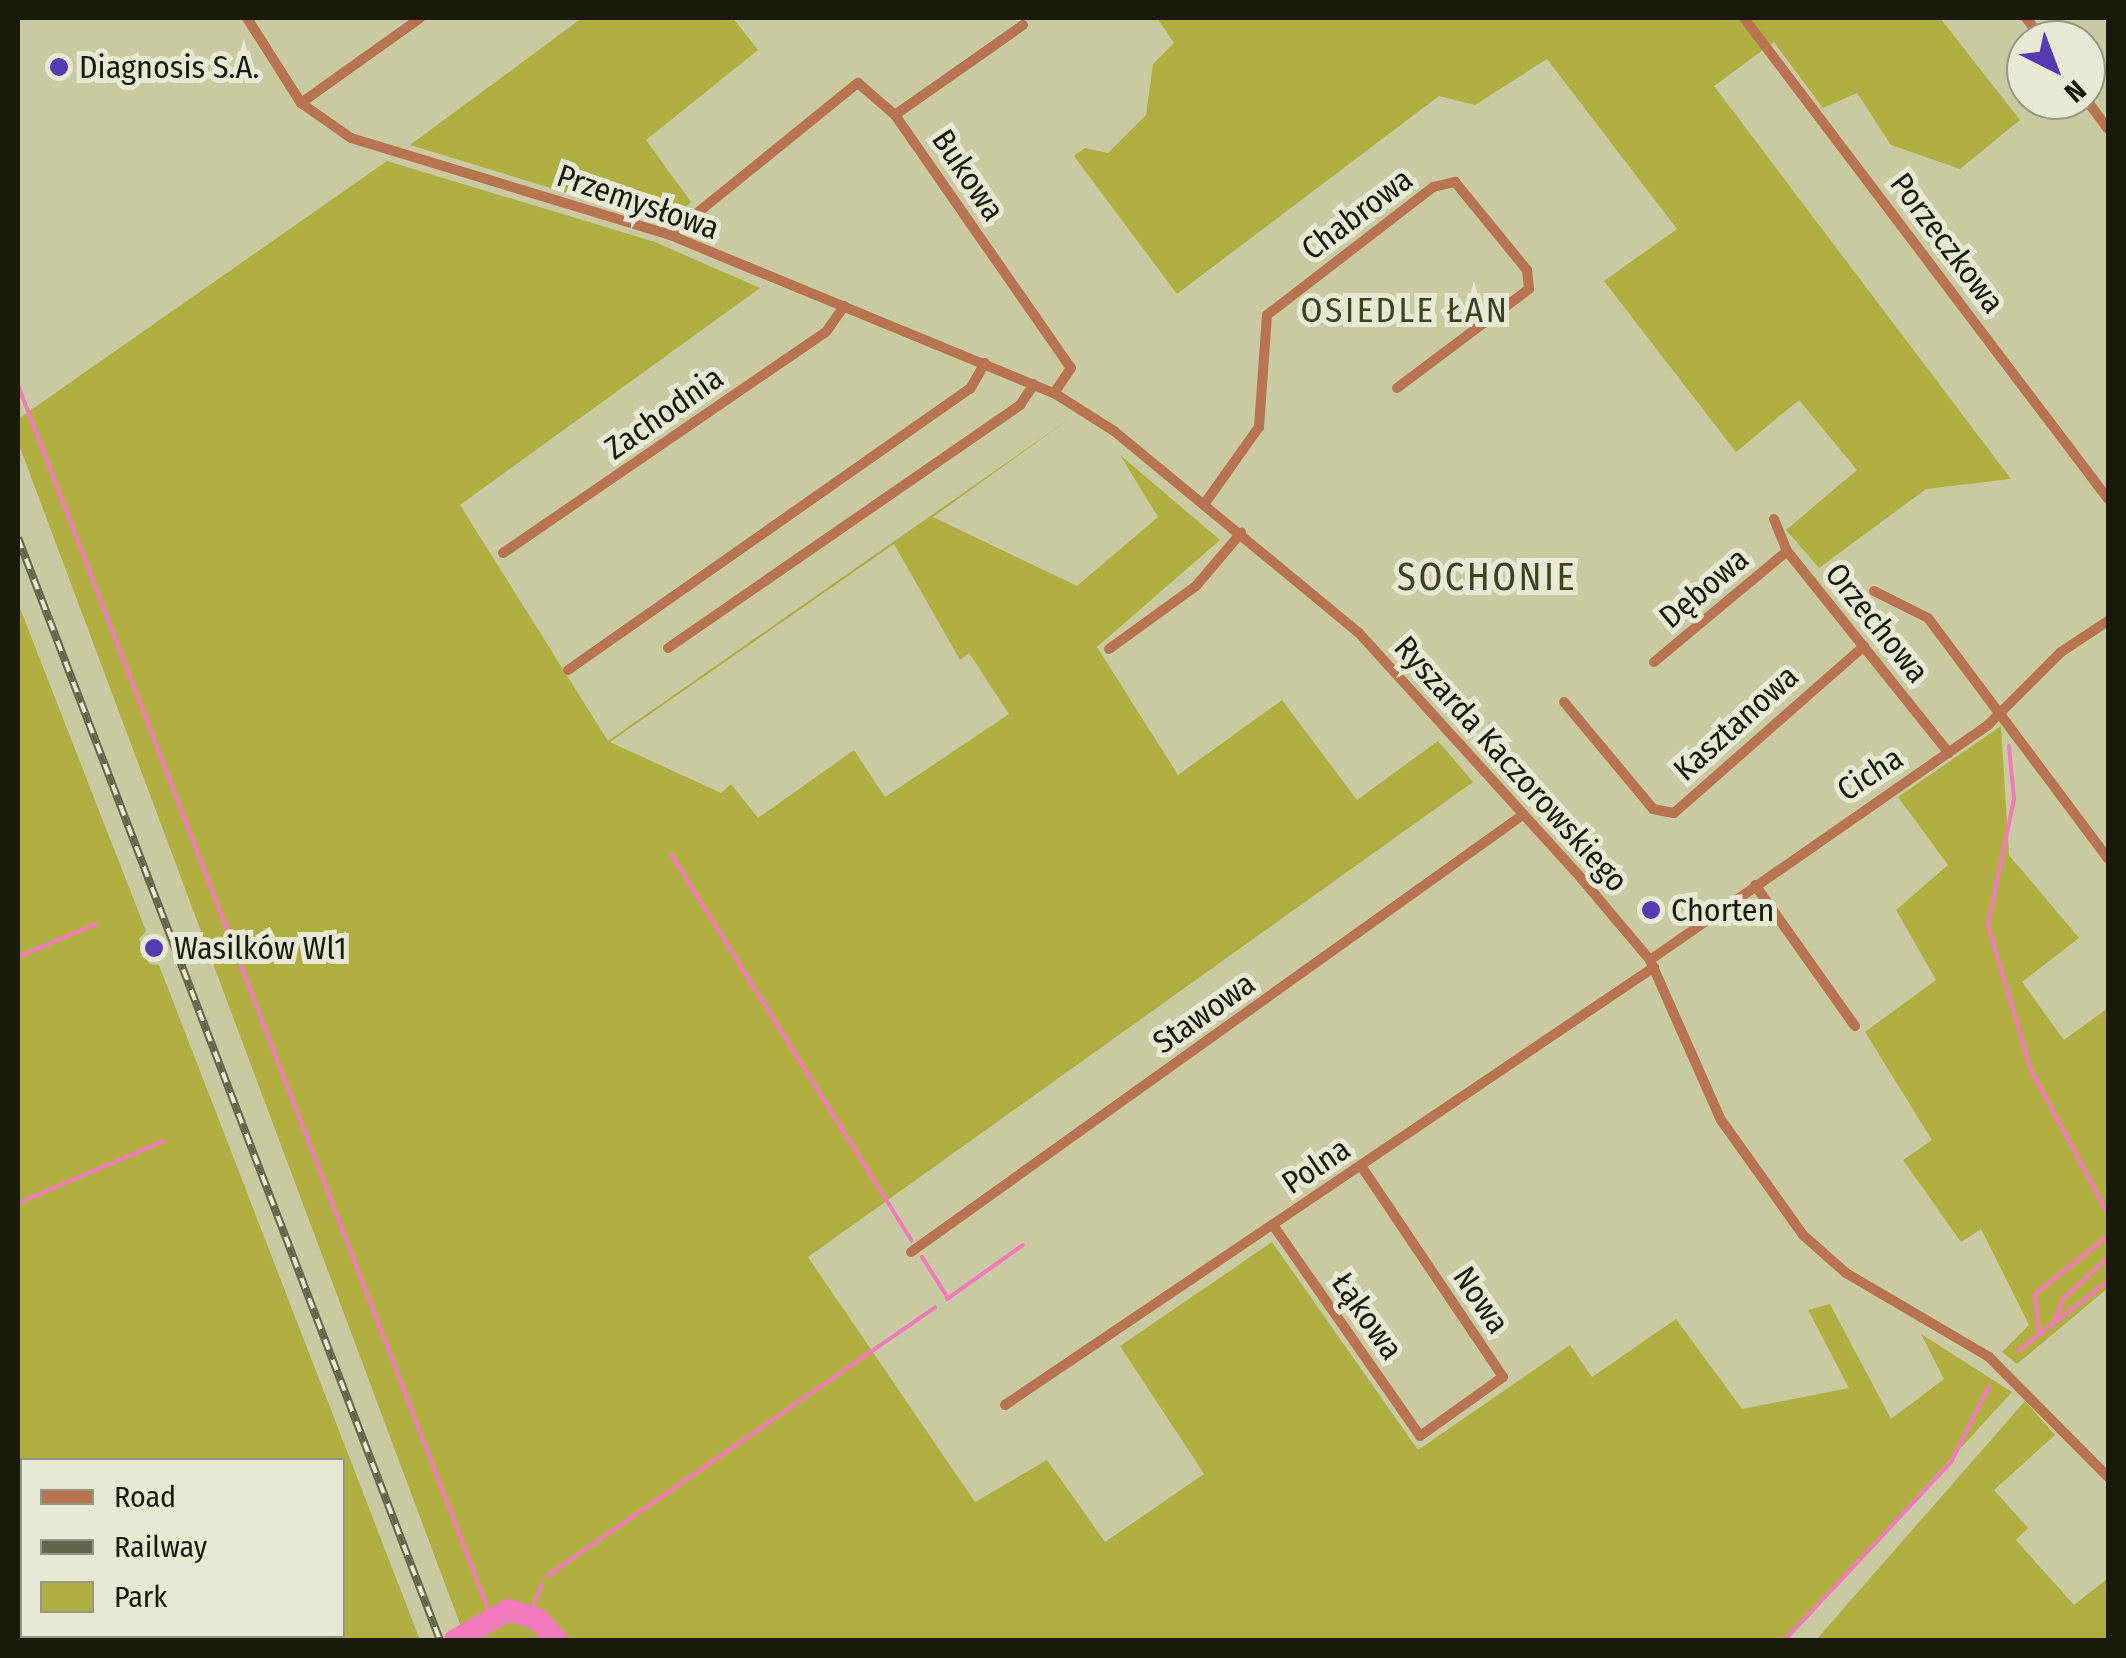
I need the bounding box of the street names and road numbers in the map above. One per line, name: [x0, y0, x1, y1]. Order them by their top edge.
street label: Bukowa: [924, 122, 1012, 228]
street label: Przemysłowa: [552, 156, 724, 248]
street label: Chabrowa: [1294, 160, 1420, 268]
street label: Porzeczkowa: [1882, 165, 2012, 321]
street label: Zachodnia: [598, 358, 730, 468]
street label: Dębowa: [1652, 540, 1756, 636]
street label: Orzechowa: [1817, 555, 1937, 691]
street label: Ryszarda Kaczorowskiego: [1386, 628, 1636, 900]
street label: Kasztanowa: [1666, 657, 1806, 789]
street label: Cicha: [1830, 739, 1910, 809]
street label: Stawowa: [1146, 964, 1262, 1062]
street label: Polna: [1275, 1130, 1357, 1202]
street label: Nowa: [1445, 1259, 1517, 1341]
street label: Łąkowa: [1323, 1265, 1411, 1367]

